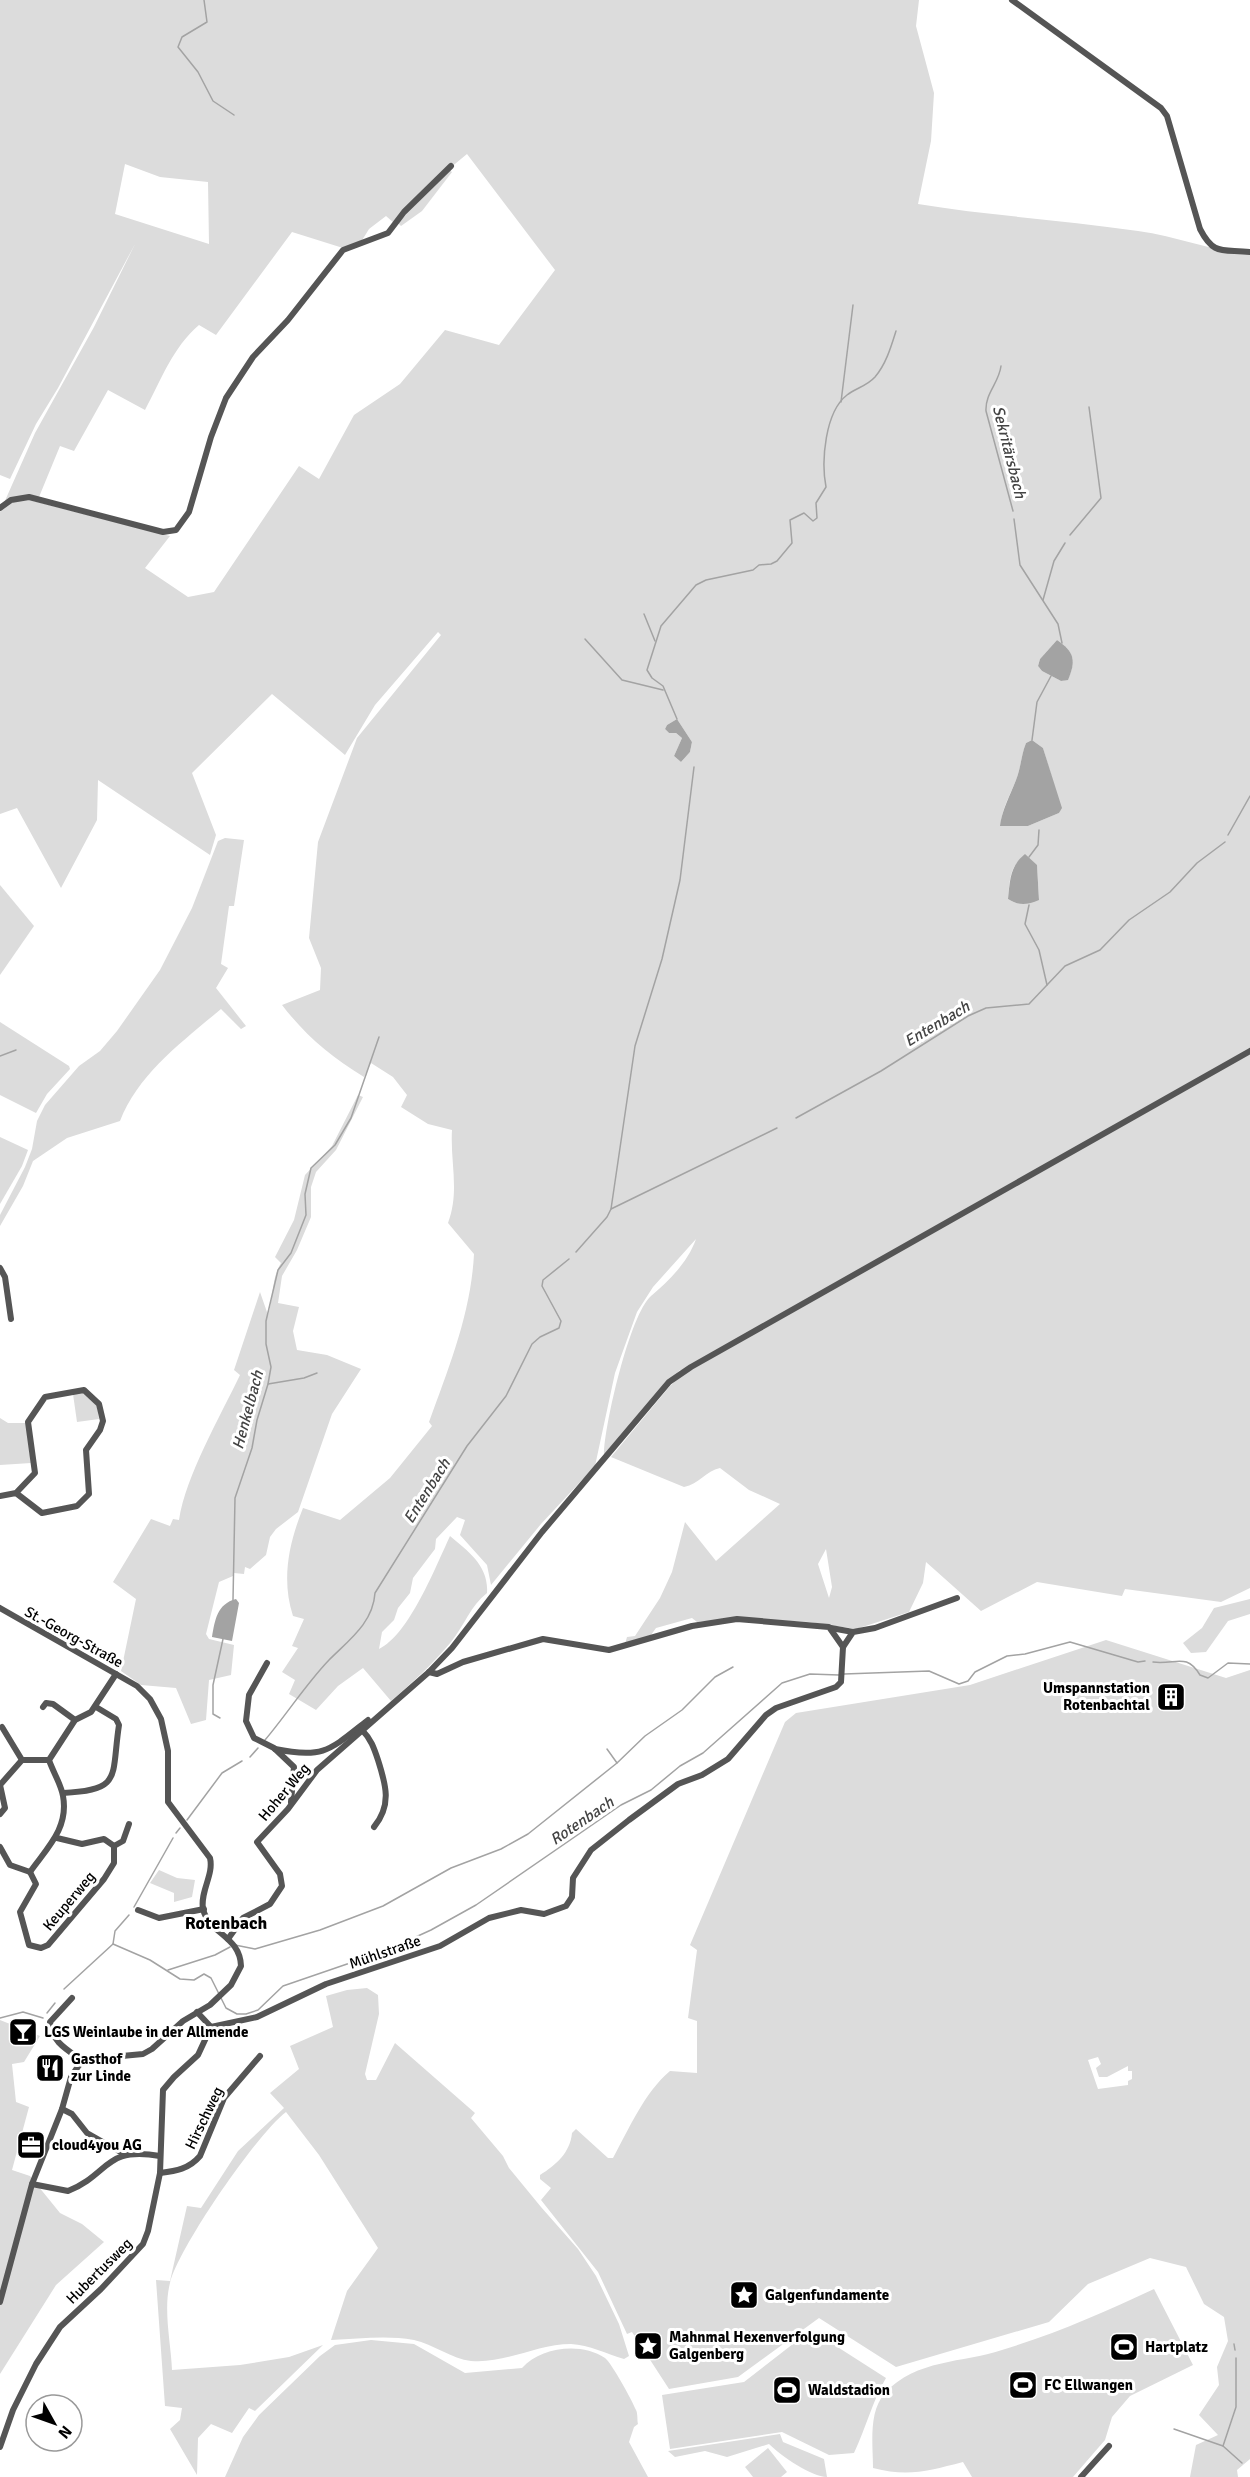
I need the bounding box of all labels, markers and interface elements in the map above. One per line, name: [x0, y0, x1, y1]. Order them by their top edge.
water label: Sekritärsbach: [988, 404, 1030, 502]
water label: Entenbach: [901, 996, 974, 1051]
water label: Henkelbach: [228, 1367, 268, 1452]
water label: Entenbach: [399, 1454, 455, 1527]
street label: St.-Georg-Straße: [22, 1603, 126, 1671]
place label: Umspannstation Rotenbachtal: [1043, 1679, 1150, 1714]
building icon: Umspannstation Rotenbachtal: [1155, 1681, 1187, 1713]
street label: Hoher Weg: [255, 1759, 313, 1825]
water label: Rotenbach: [546, 1792, 619, 1850]
street label: Keuperweg: [39, 1868, 99, 1934]
district label: Rotenbach: [185, 1912, 268, 1934]
street label: Mühlstraße: [347, 1931, 423, 1973]
bar icon: LGS Weinlaube in der Allmende: [7, 2016, 39, 2048]
place label: LGS Weinlaube in der Allmende: [44, 2023, 248, 2041]
place label: Gasthof zur Linde: [71, 2050, 131, 2085]
restaurant icon: Gasthof zur Linde: [34, 2052, 66, 2084]
street label: Hirschweg: [181, 2084, 227, 2152]
office icon: cloud4you AG: [15, 2129, 47, 2161]
place label: cloud4you AG: [52, 2136, 142, 2154]
street label: Hubertusweg: [62, 2234, 136, 2308]
place icon: Galgenfundamente: [728, 2279, 760, 2311]
place label: Galgenfundamente: [765, 2286, 889, 2304]
place label: Mahnmal Hexenverfolgung Galgenberg: [669, 2328, 845, 2363]
place icon: Mahnmal Hexenverfolgung Galgenberg: [632, 2330, 664, 2362]
sports icon: Hartplatz: [1108, 2331, 1140, 2363]
place label: Hartplatz: [1145, 2338, 1208, 2356]
sports icon: FC Ellwangen: [1007, 2369, 1039, 2401]
sports icon: Waldstadion: [771, 2374, 803, 2406]
place label: FC Ellwangen: [1044, 2376, 1133, 2394]
place label: Waldstadion: [808, 2381, 890, 2399]
north arrow: [24, 2393, 84, 2453]
text: N: [53, 2421, 76, 2443]

